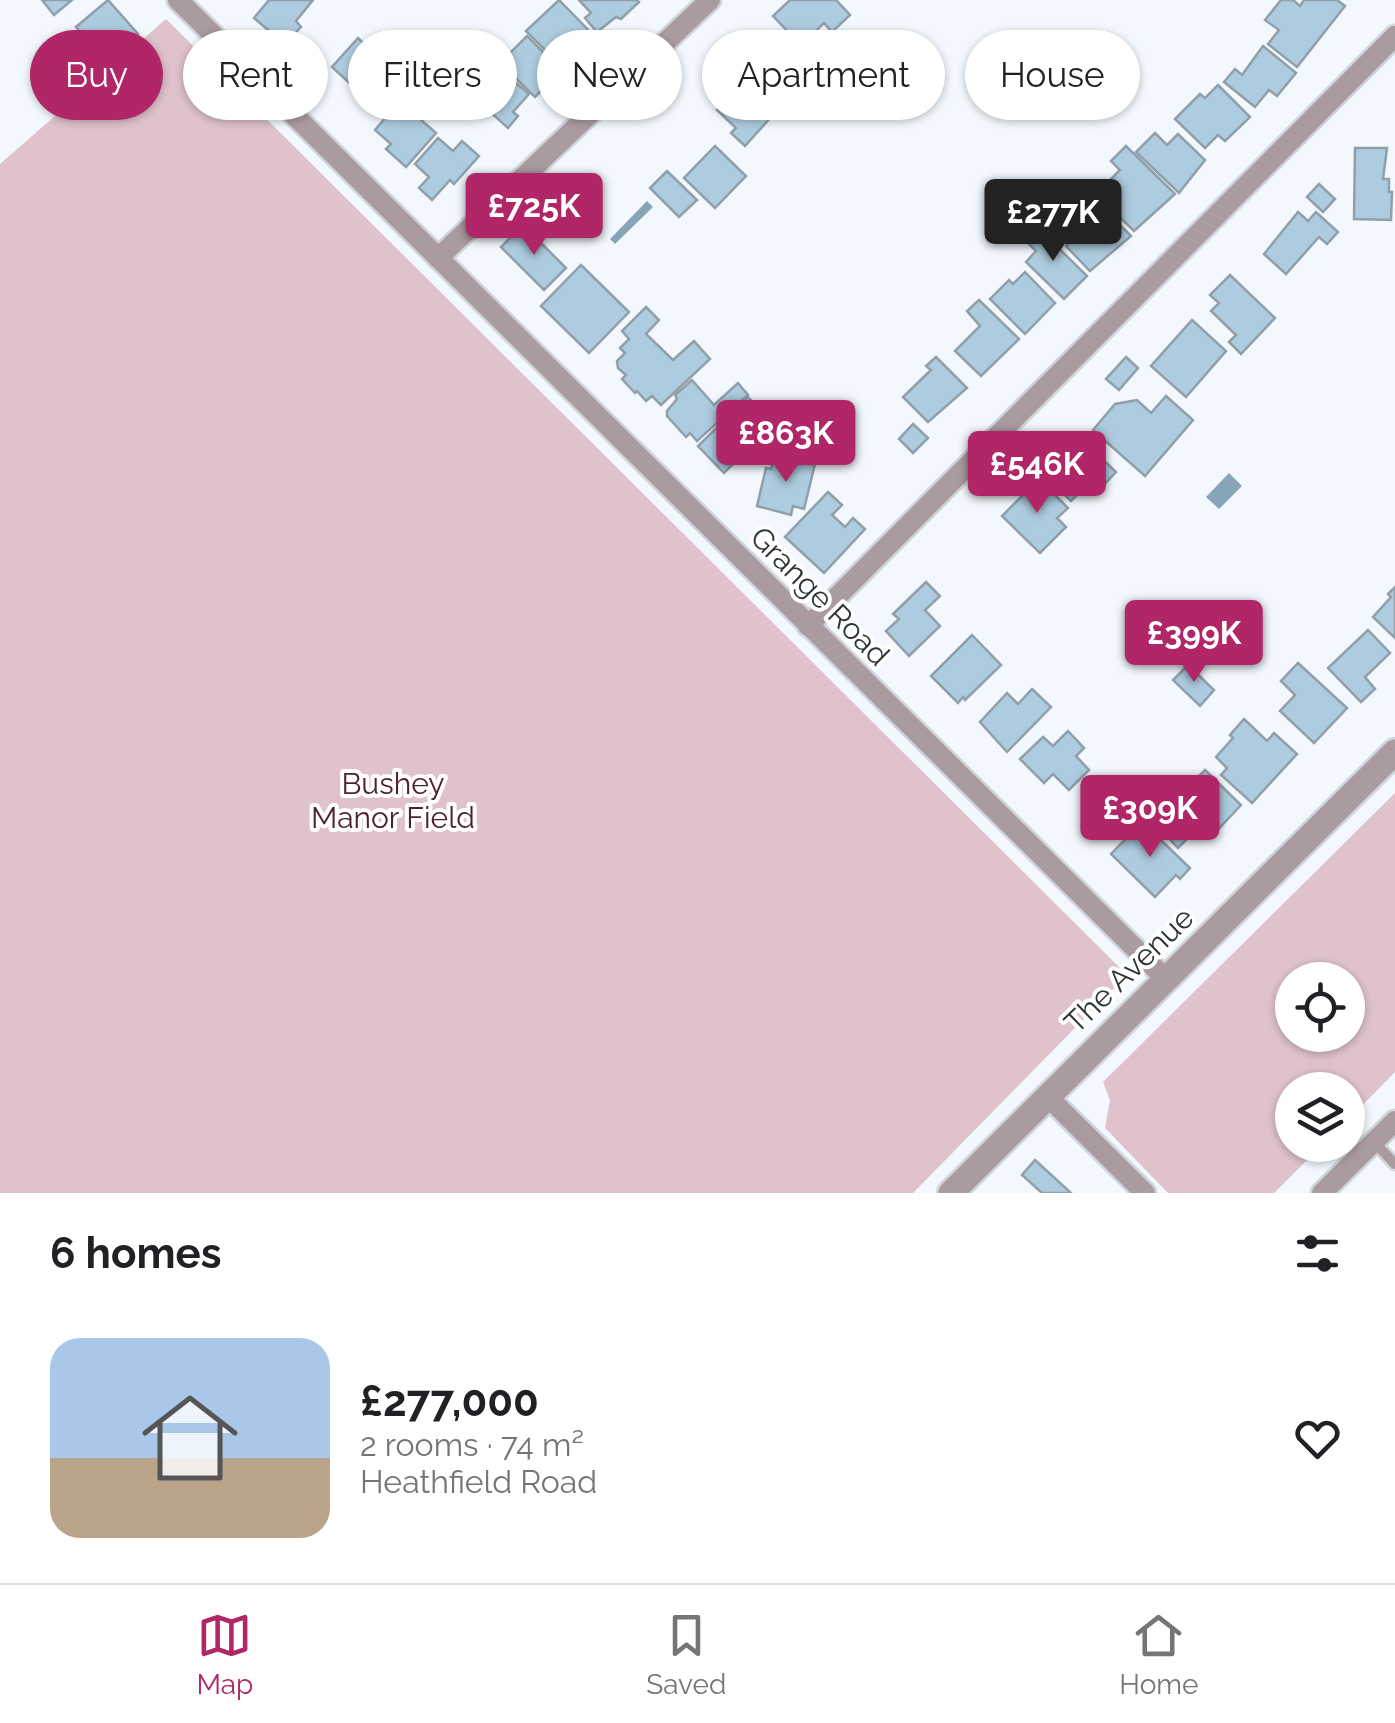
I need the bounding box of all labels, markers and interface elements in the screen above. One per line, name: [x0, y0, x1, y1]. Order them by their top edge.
chip: Buy: [30, 30, 163, 120]
chip: Rent: [183, 30, 328, 120]
chip: Filters: [348, 30, 517, 120]
chip: New: [537, 30, 682, 120]
chip: Apartment: [702, 30, 945, 120]
chip: House: [965, 30, 1140, 120]
pin: £725K: [464, 173, 604, 258]
pin: £277K: [983, 179, 1123, 264]
text: £725K: [488, 187, 580, 224]
text: £277K: [1006, 193, 1100, 230]
pin: £863K: [716, 400, 856, 485]
text: £863K: [738, 414, 834, 451]
pin: £546K: [967, 431, 1107, 516]
text: £546K: [990, 445, 1084, 482]
street label: Grange Road: [743, 519, 897, 673]
pin: £399K: [1124, 600, 1264, 685]
text: £399K: [1147, 614, 1241, 651]
park label: Bushey Manor Field: [311, 766, 475, 835]
pin: £309K: [1080, 775, 1220, 860]
text: £309K: [1102, 789, 1198, 826]
street label: The Avenue: [1057, 900, 1201, 1040]
map controls: [1275, 962, 1365, 1162]
button: locate: [1275, 962, 1365, 1052]
button: layers: [1275, 1072, 1365, 1162]
icon: filters: [1290, 1226, 1345, 1281]
text: 6 homes: [50, 1229, 221, 1278]
text: £277,000: [360, 1377, 539, 1426]
icon: home: [130, 1378, 250, 1498]
icon: heart: [1290, 1411, 1345, 1466]
text: 2 rooms · 74 m²: [360, 1426, 584, 1463]
text: Heathfield Road: [360, 1463, 597, 1500]
tab: Map: [196, 1608, 253, 1701]
tab: Saved: [646, 1608, 726, 1701]
tab: Home: [1119, 1608, 1199, 1701]

